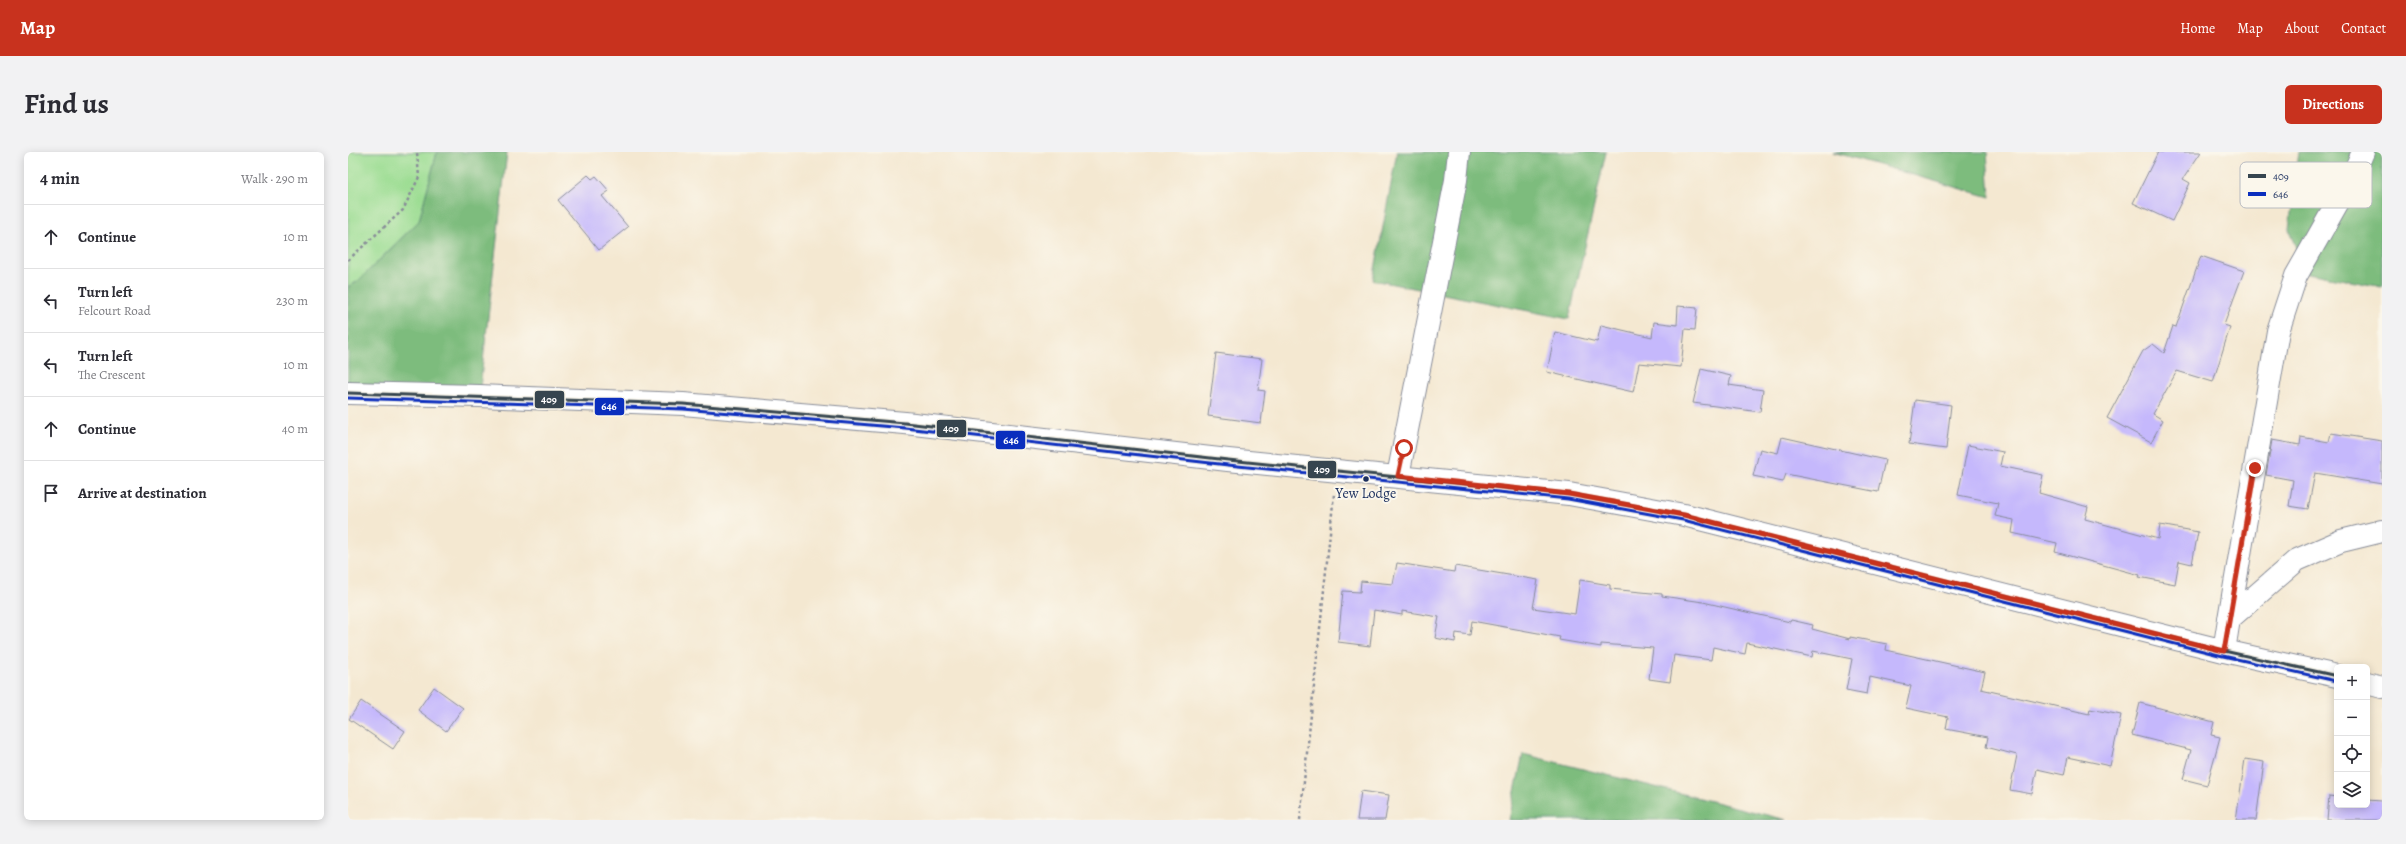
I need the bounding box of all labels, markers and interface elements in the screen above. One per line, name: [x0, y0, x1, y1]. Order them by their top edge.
text: Map: [20, 15, 55, 41]
text: Home: [2180, 19, 2215, 38]
text: Map: [2237, 19, 2263, 38]
text: About: [2285, 19, 2319, 38]
text: Contact: [2341, 19, 2386, 38]
text: Find us: [24, 85, 109, 123]
button: Directions: [2285, 85, 2382, 124]
legend: [2240, 162, 2372, 208]
text: 4 min: [40, 167, 80, 190]
text: 409: [2273, 169, 2289, 184]
text: Walk · 290 m: [241, 170, 308, 187]
text: 646: [2273, 187, 2288, 202]
icon: ahead: [40, 226, 62, 248]
text: Continue: [78, 227, 136, 247]
text: 10 m: [283, 228, 308, 245]
text: Turn left: [78, 282, 133, 302]
icon: left: [40, 290, 62, 312]
text: 230 m: [276, 292, 308, 309]
text: Felcourt Road: [78, 302, 151, 319]
text: Turn left: [78, 346, 133, 366]
icon: left: [40, 354, 62, 376]
text: 10 m: [283, 356, 308, 373]
text: The Crescent: [78, 366, 146, 383]
line badge: 409: [534, 390, 565, 409]
text: 409: [541, 392, 557, 407]
line badge: 646: [594, 397, 625, 416]
text: 646: [601, 399, 617, 414]
icon: ahead: [40, 418, 62, 440]
text: Continue: [78, 419, 136, 439]
line badge: 409: [936, 419, 967, 438]
text: 40 m: [282, 420, 308, 437]
text: 409: [943, 421, 959, 436]
line badge: 646: [995, 430, 1026, 450]
text: 646: [1003, 433, 1019, 448]
route start: [1395, 439, 1413, 457]
route end: [2246, 459, 2264, 477]
line badge: 409: [1307, 460, 1337, 479]
text: 409: [1314, 462, 1330, 477]
marker: Yew Lodge: [1361, 474, 1371, 484]
icon: arrive: [40, 482, 62, 504]
text: Arrive at destination: [78, 483, 207, 503]
place label: Yew Lodge: [1335, 484, 1396, 503]
map controls: [2334, 664, 2370, 808]
button: +: [2334, 664, 2370, 700]
button: −: [2334, 700, 2370, 736]
button: locate: [2334, 736, 2370, 772]
button: layers: [2334, 772, 2370, 808]

